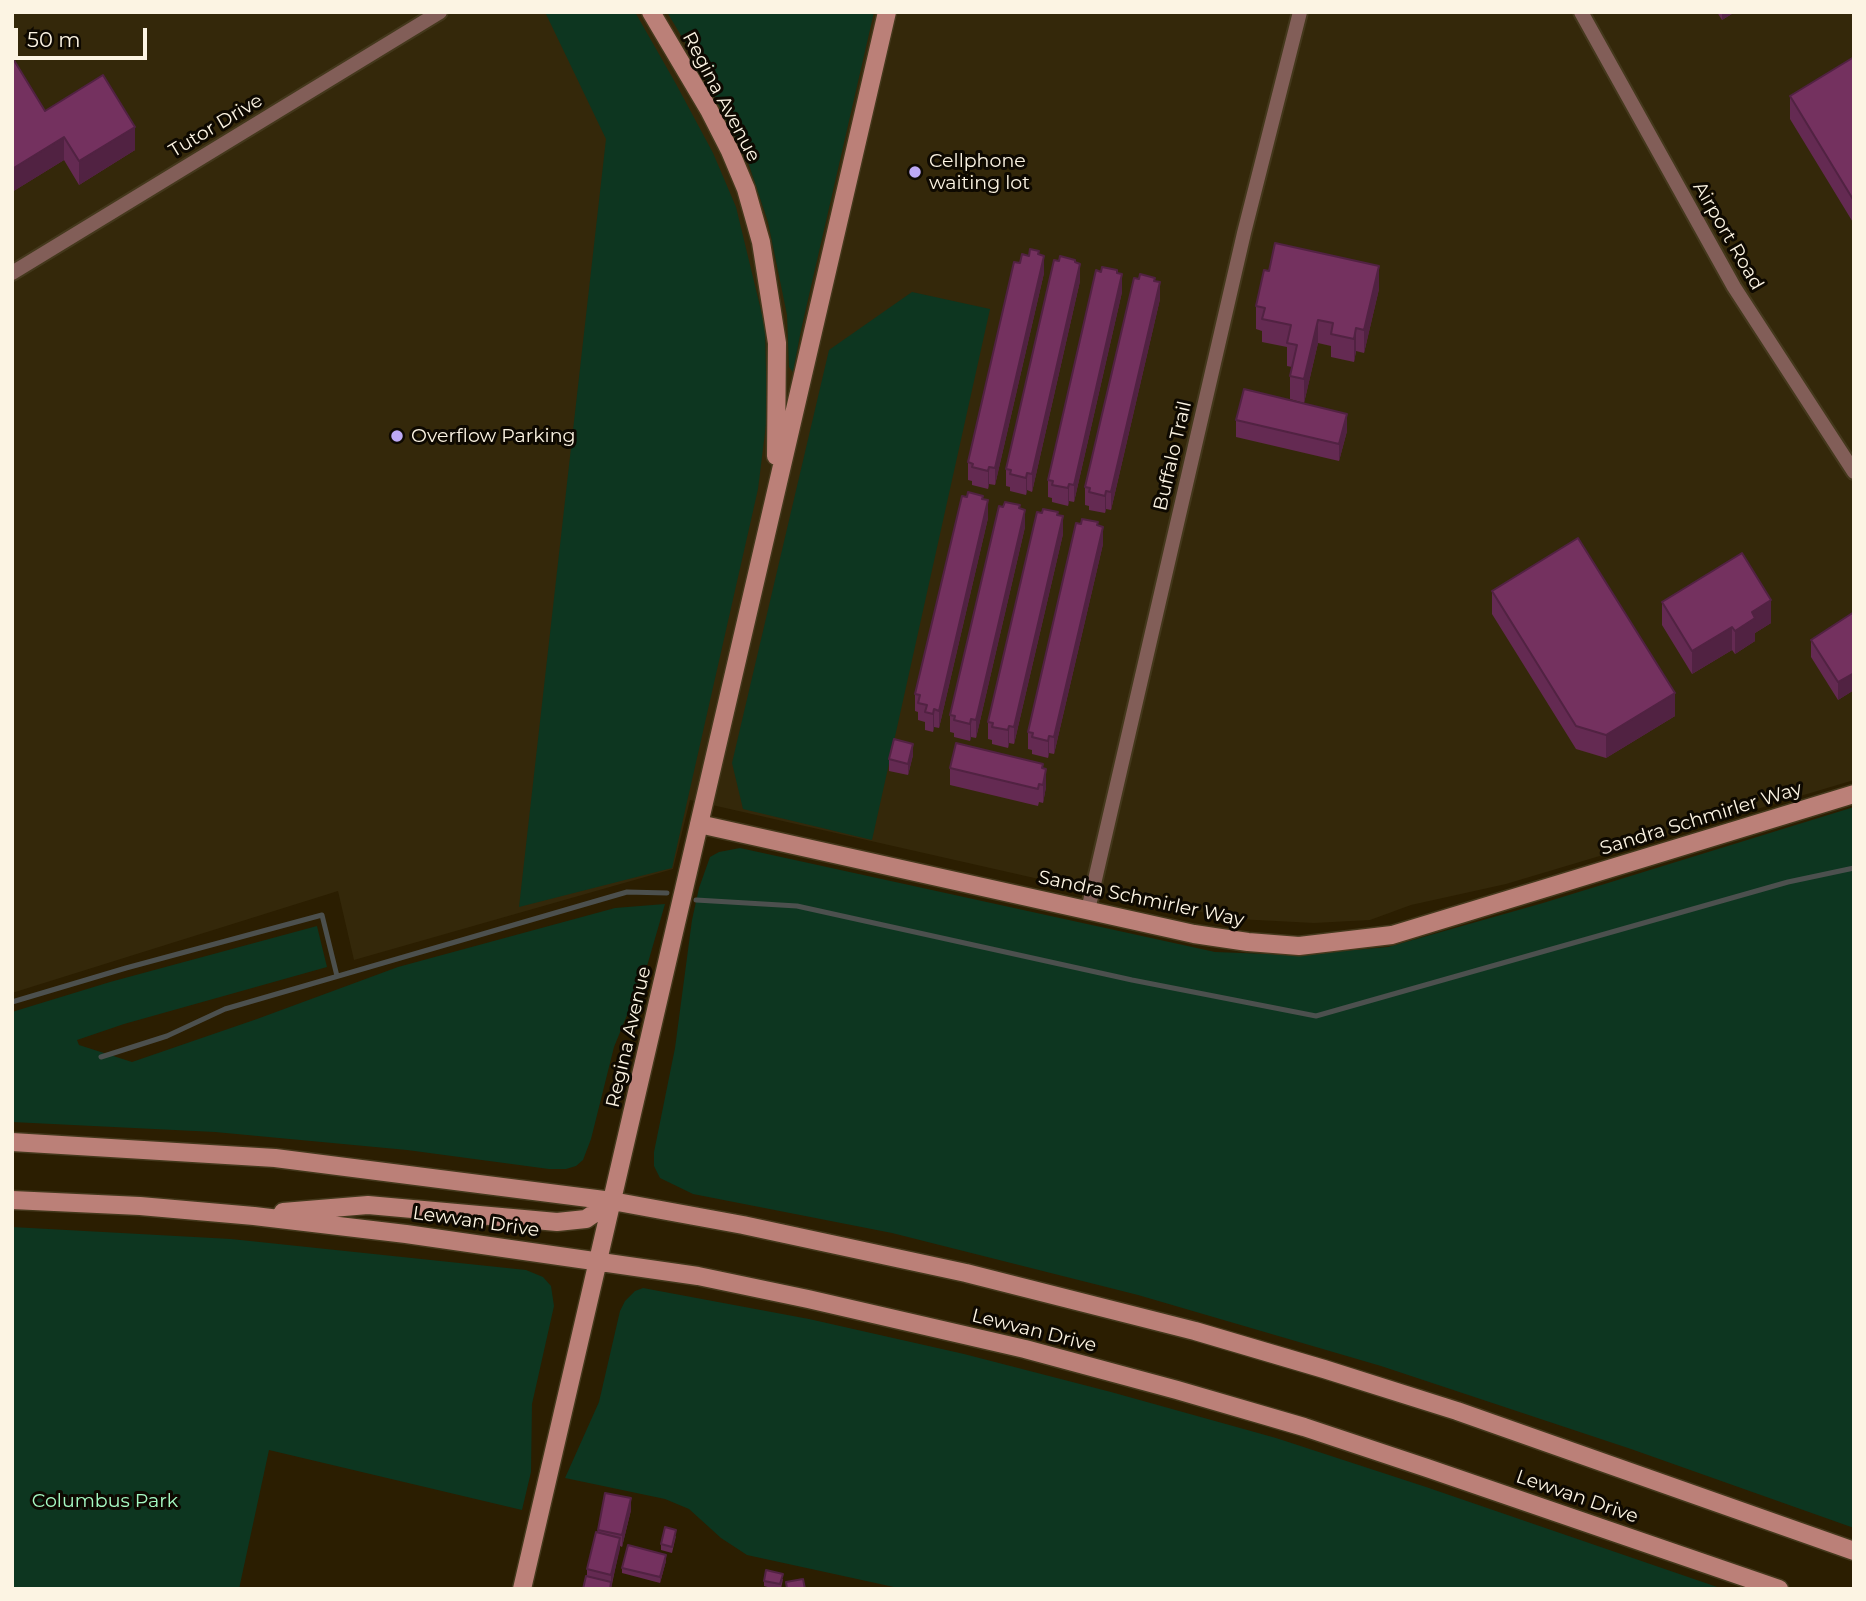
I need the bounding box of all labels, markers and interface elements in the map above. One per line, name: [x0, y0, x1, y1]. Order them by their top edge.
scale bar: [18, 14, 150, 58]
text: 50 m: [27, 27, 81, 52]
street label: Regina Avenue: [677, 28, 765, 166]
street label: Tutor Drive: [165, 89, 267, 163]
place label: Cellphone waiting lot: [929, 150, 1030, 194]
marker: Cellphone waiting lot: [907, 164, 923, 180]
street label: Airport Road: [1688, 178, 1768, 294]
street label: Buffalo Trail: [1149, 399, 1197, 513]
place label: Overflow Parking: [411, 425, 576, 447]
marker: Overflow Parking: [389, 428, 405, 444]
street label: Sandra Schmirler Way: [1597, 777, 1805, 861]
street label: Sandra Schmirler Way: [1036, 866, 1246, 932]
street label: Regina Avenue: [602, 964, 656, 1110]
street label: Lewvan Drive: [411, 1202, 541, 1242]
street label: Lewvan Drive: [969, 1304, 1099, 1358]
street label: Lewvan Drive: [1513, 1465, 1641, 1529]
park label: Columbus Park: [32, 1490, 178, 1512]

